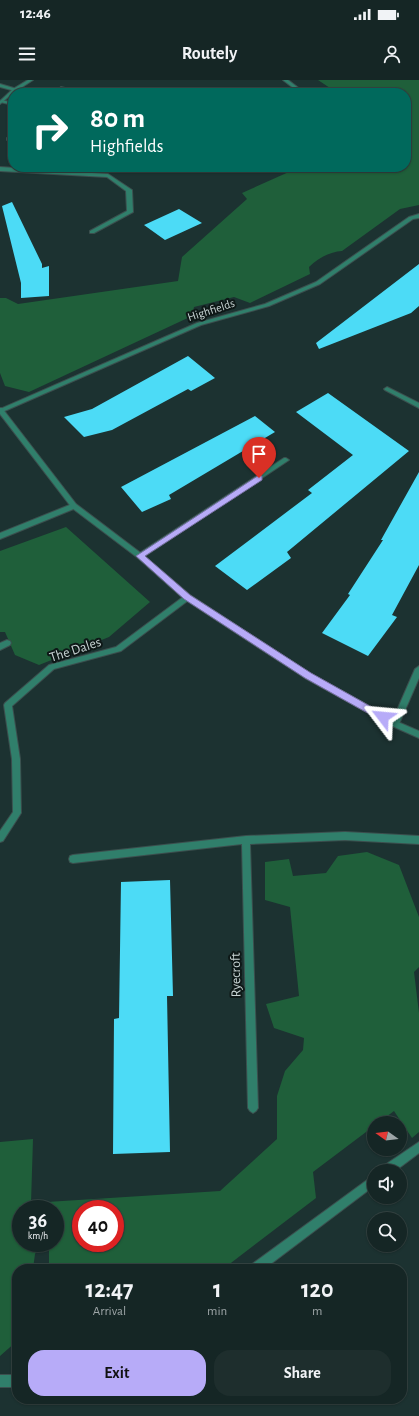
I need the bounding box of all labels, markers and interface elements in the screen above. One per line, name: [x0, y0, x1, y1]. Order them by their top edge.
text: 12:46: [20, 6, 51, 21]
icon: menu: [16, 43, 38, 65]
icon: person: [381, 43, 403, 65]
text: Routely: [182, 45, 237, 63]
icon: right: [24, 104, 76, 156]
text: 80 m: [90, 105, 145, 133]
text: Highfields: [90, 138, 163, 156]
street label: Highfields: [186, 297, 236, 323]
pin: [242, 437, 276, 478]
icon: arrive: [248, 443, 270, 465]
street label: The Dales: [48, 635, 103, 665]
position arrow: [362, 696, 404, 738]
street label: Ryecroft: [229, 952, 243, 998]
north arrow: [367, 1116, 407, 1156]
map controls: [367, 1116, 407, 1252]
button: sound: [367, 1164, 407, 1204]
speed limit sign: 40: [72, 1200, 124, 1252]
text: 36: [29, 1211, 47, 1231]
button: search: [367, 1212, 407, 1252]
text: km/h: [28, 1231, 48, 1241]
text: 12:47: [86, 1278, 133, 1302]
text: 1: [213, 1278, 222, 1302]
text: 120: [301, 1278, 333, 1302]
text: Arrival: [93, 1305, 126, 1318]
text: min: [207, 1305, 227, 1318]
text: m: [312, 1305, 322, 1318]
button: Exit: [28, 1350, 206, 1396]
button: Share: [214, 1350, 391, 1396]

